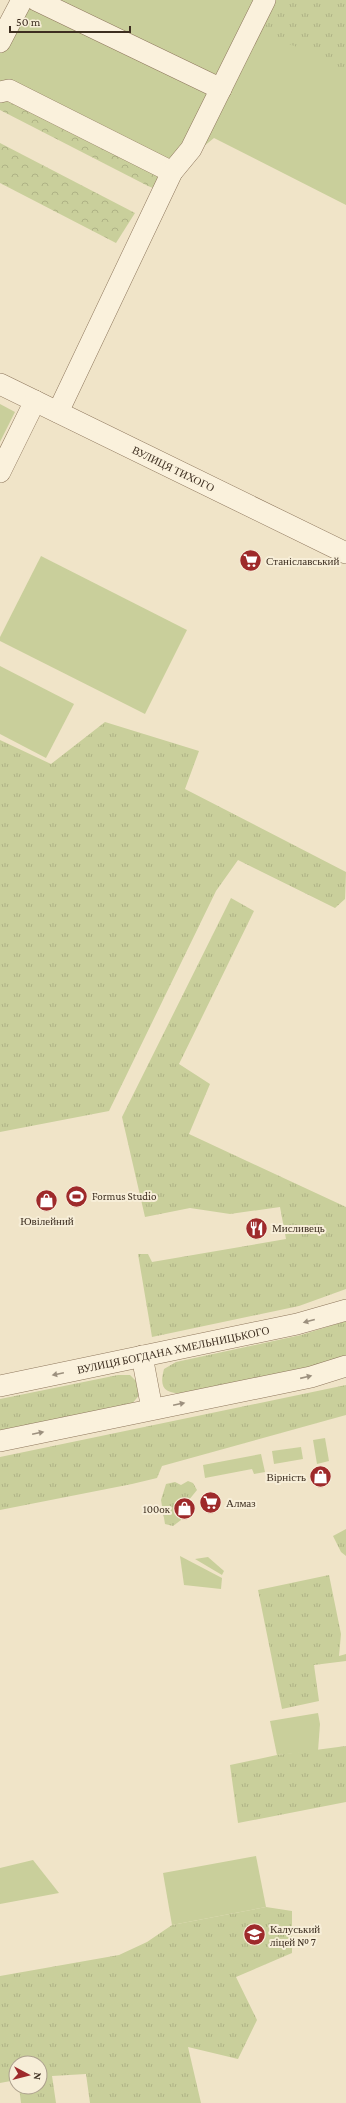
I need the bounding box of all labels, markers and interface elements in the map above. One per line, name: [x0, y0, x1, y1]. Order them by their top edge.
scale bar: [10, 8, 130, 34]
text: 50 m: [16, 15, 41, 29]
street label: ВУЛИЦЯ ТИХОГО: [130, 444, 216, 494]
supermarket icon: Станіславський: [237, 548, 263, 574]
place label: Станіславський: [266, 555, 339, 567]
sports icon: Formus Studio: [63, 1183, 89, 1209]
shop icon: Ювілейний: [34, 1188, 60, 1214]
place label: Formus Studio: [92, 1190, 157, 1202]
place label: Ювілейний: [20, 1215, 74, 1227]
restaurant icon: Мисливець: [244, 1215, 270, 1241]
place label: Мисливець: [272, 1222, 325, 1234]
one-way arrow: [303, 1318, 315, 1324]
street label: ВУЛИЦЯ БОГДАНА ХМЕЛЬНИЦЬКОГО: [76, 1324, 271, 1376]
one-way arrow: [52, 1372, 65, 1378]
one-way arrow: [300, 1374, 313, 1380]
one-way arrow: [173, 1400, 185, 1406]
one-way arrow: [32, 1430, 44, 1436]
shop icon: Вірність: [308, 1464, 334, 1490]
place label: Вірність: [266, 1471, 306, 1483]
supermarket icon: Алмаз: [198, 1490, 224, 1516]
shop icon: 100ок: [172, 1496, 198, 1522]
place label: Алмаз: [226, 1497, 256, 1509]
place label: 100ок: [143, 1503, 171, 1515]
school or university icon: Калуський ліцей № 7: [241, 1922, 267, 1948]
place label: Калуський ліцей № 7: [270, 1923, 320, 1948]
north arrow: [8, 2055, 48, 2095]
text: N: [31, 2072, 44, 2081]

